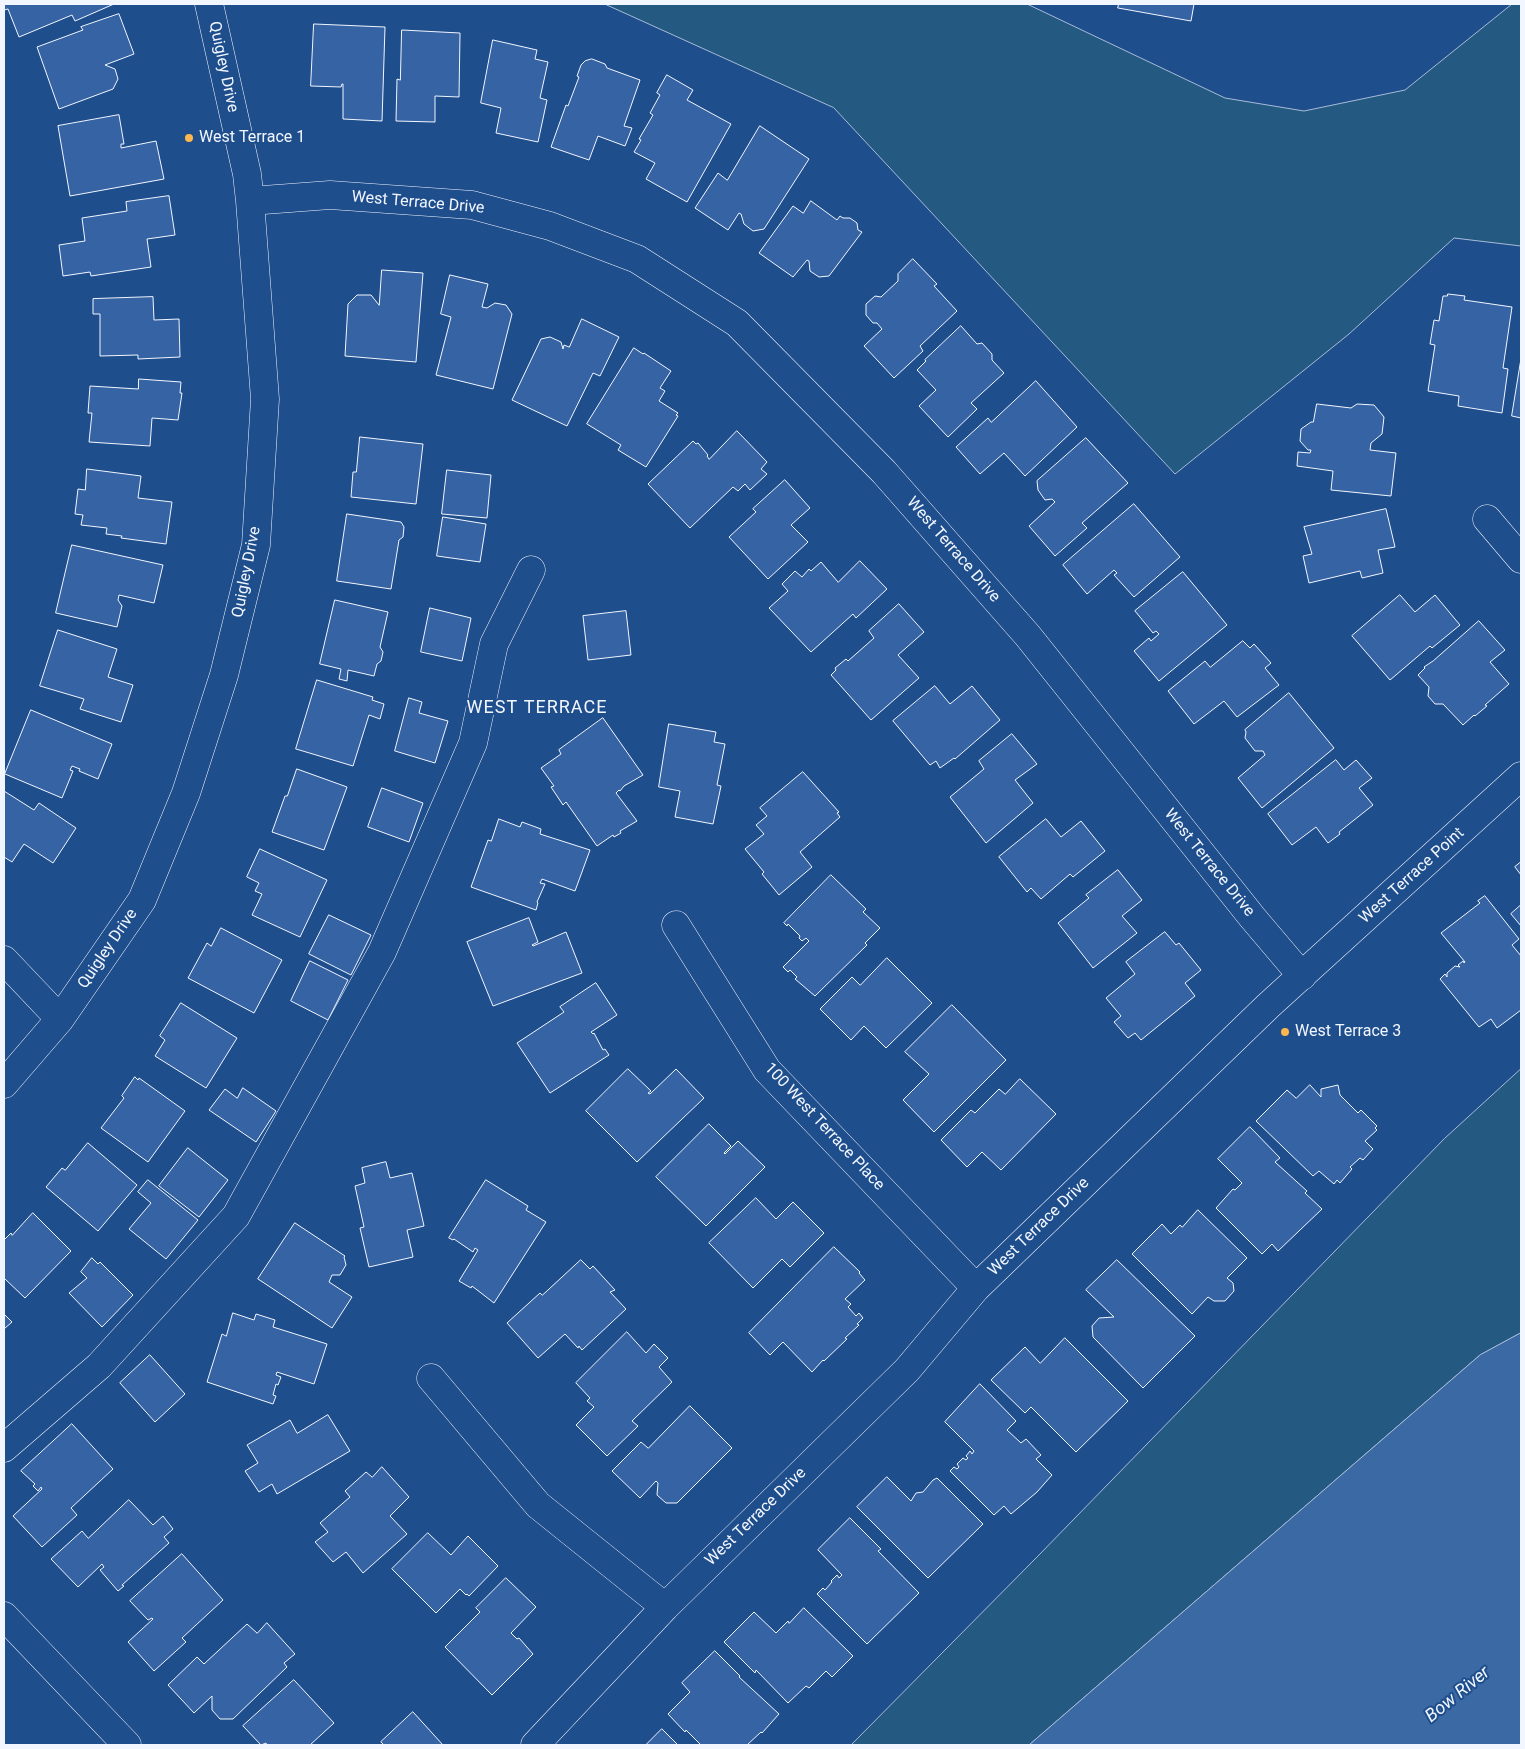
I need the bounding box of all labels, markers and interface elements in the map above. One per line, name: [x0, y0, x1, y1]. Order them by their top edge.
street label: Quigley Drive: [204, 20, 242, 114]
place label: West Terrace 1: [199, 128, 305, 148]
marker: West Terrace 1: [183, 132, 195, 144]
street label: West Terrace Drive: [351, 188, 485, 218]
street label: West Terrace Drive: [902, 493, 1004, 607]
street label: Quigley Drive: [229, 525, 265, 619]
district label: WEST TERRACE: [465, 697, 609, 719]
street label: West Terrace Drive: [1160, 805, 1258, 921]
street label: West Terrace Point: [1356, 824, 1468, 928]
street label: Quigley Drive: [74, 905, 142, 993]
place label: West Terrace 3: [1295, 1022, 1401, 1042]
marker: West Terrace 3: [1279, 1026, 1291, 1038]
street label: 100 West Terrace Place: [760, 1059, 888, 1195]
street label: West Terrace Drive: [984, 1174, 1094, 1280]
street label: West Terrace Drive: [701, 1464, 811, 1570]
water label: Bow River: [1421, 1662, 1495, 1728]

